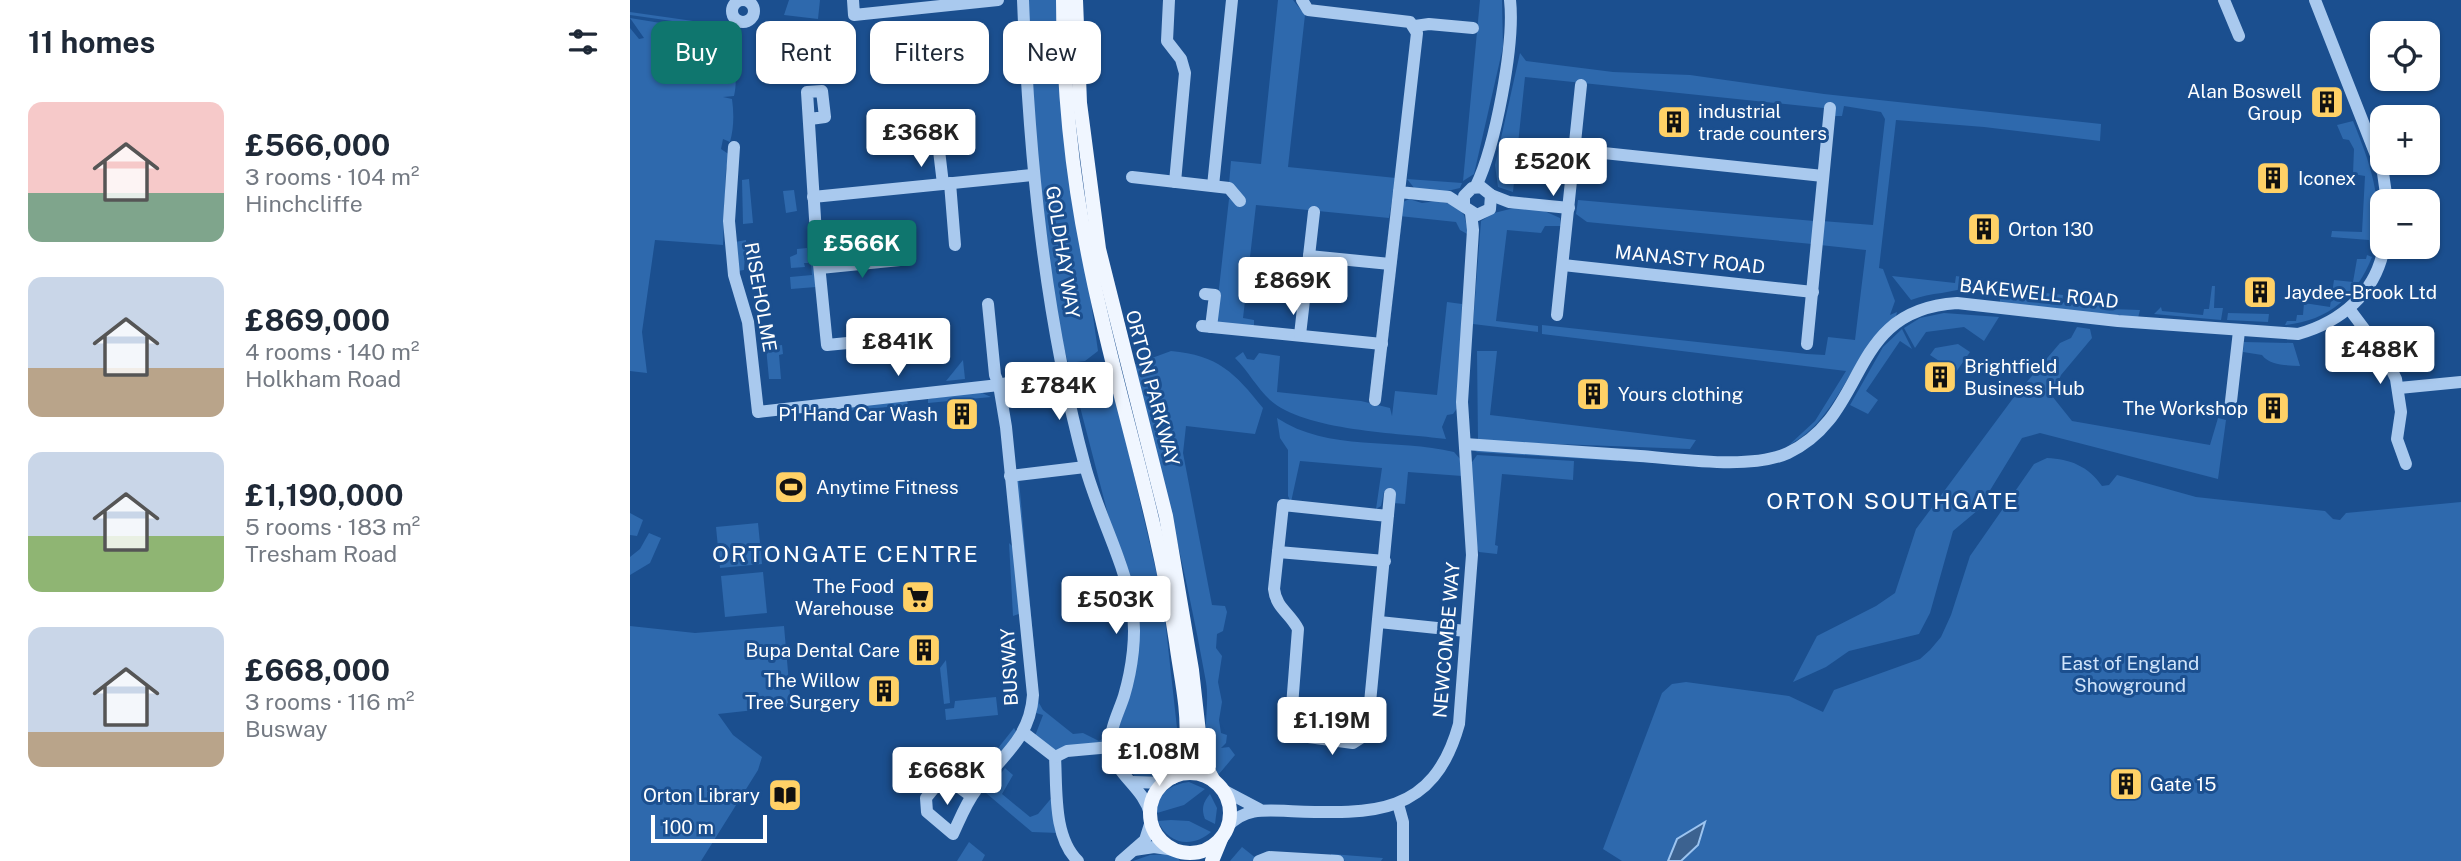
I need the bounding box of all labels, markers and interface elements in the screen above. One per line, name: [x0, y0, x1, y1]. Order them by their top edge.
chip: Buy: [651, 21, 742, 84]
chip: Rent: [756, 21, 856, 84]
chip: Filters: [870, 21, 989, 84]
chip: New: [1003, 21, 1101, 84]
map controls: [2370, 21, 2440, 259]
button: locate: [2370, 21, 2440, 91]
icon: filters: [564, 23, 602, 61]
text: 11 homes: [28, 24, 155, 60]
place label: Alan Boswell Group: [2187, 80, 2302, 124]
building icon: Alan Boswell Group: [2308, 83, 2346, 121]
place label: industrial trade counters: [1698, 100, 1827, 144]
building icon: industrial trade counters: [1655, 103, 1693, 141]
button: +: [2370, 105, 2440, 175]
pin: £368K: [872, 110, 970, 169]
text: £368K: [882, 118, 960, 145]
text: £566,000: [245, 127, 390, 163]
icon: home: [84, 130, 168, 214]
pin: £520K: [1504, 138, 1602, 198]
text: £520K: [1515, 147, 1591, 174]
building icon: Iconex: [2254, 159, 2292, 197]
text: 3 rooms · 104 m²: [245, 163, 419, 190]
place label: Iconex: [2298, 167, 2356, 189]
street label: GOLDHAY WAY: [1042, 184, 1084, 320]
button: −: [2370, 189, 2440, 259]
text: Hinchcliffe: [245, 190, 363, 217]
building icon: Orton 130: [1965, 210, 2003, 248]
place label: Orton 130: [2008, 218, 2094, 240]
pin: £566K: [813, 220, 911, 280]
text: £566K: [823, 229, 901, 256]
street label: RISEHOLME: [741, 240, 781, 354]
street label: MANASTY ROAD: [1614, 240, 1766, 278]
pin: £869K: [1244, 258, 1342, 317]
text: £869K: [1254, 266, 1332, 293]
building icon: Jaydee-Brook Ltd: [2241, 273, 2279, 311]
street label: BAKEWELL ROAD: [1958, 274, 2120, 312]
place label: Jaydee-Brook Ltd: [2284, 281, 2437, 303]
text: £869,000: [245, 302, 390, 338]
icon: home: [84, 305, 168, 389]
street label: ORTON PARKWAY: [1122, 308, 1185, 469]
pin: £841K: [849, 318, 947, 378]
pin: £488K: [2331, 326, 2429, 386]
text: £841K: [862, 327, 934, 354]
text: £488K: [2341, 335, 2419, 362]
text: 4 rooms · 140 m²: [245, 338, 419, 365]
place label: Brightfield Business Hub: [1964, 355, 2085, 399]
building icon: Brightfield Business Hub: [1921, 358, 1959, 396]
pin: £784K: [1010, 362, 1108, 422]
text: Holkham Road: [245, 365, 401, 392]
text: £784K: [1021, 371, 1097, 398]
building icon: Yours clothing: [1574, 375, 1612, 413]
place label: Yours clothing: [1618, 383, 1743, 405]
building icon: The Workshop: [2254, 389, 2292, 427]
building icon: P1 Hand Car Wash: [943, 395, 981, 433]
place label: The Workshop: [2122, 397, 2248, 419]
place label: P1 Hand Car Wash: [778, 403, 938, 425]
sports icon: Anytime Fitness: [772, 468, 810, 506]
place label: Anytime Fitness: [816, 476, 959, 498]
text: £1,190,000: [245, 477, 404, 513]
icon: home: [84, 480, 168, 564]
district label: ORTON SOUTHGATE: [1766, 487, 2020, 514]
text: 5 rooms · 183 m²: [245, 513, 420, 540]
text: Tresham Road: [245, 540, 397, 567]
district label: ORTONGATE CENTRE: [712, 540, 980, 567]
street label: NEWCOMBE WAY: [1428, 561, 1464, 719]
place label: The Food Warehouse: [795, 575, 894, 619]
pin: £503K: [1067, 576, 1165, 636]
supermarket icon: The Food Warehouse: [899, 578, 937, 616]
text: £503K: [1078, 585, 1154, 612]
street label: BUSWAY: [996, 627, 1022, 707]
building icon: Bupa Dental Care: [905, 631, 943, 669]
place label: Bupa Dental Care: [746, 639, 900, 661]
text: £668,000: [245, 652, 390, 688]
park label: East of England Showground: [2061, 652, 2199, 696]
icon: home: [84, 655, 168, 739]
place label: The Willow Tree Surgery: [745, 669, 860, 713]
building icon: The Willow Tree Surgery: [865, 672, 903, 710]
text: 3 rooms · 116 m²: [245, 688, 415, 715]
pin: £1.19M: [1275, 698, 1389, 757]
text: £1.19M: [1293, 706, 1371, 733]
text: Busway: [245, 715, 328, 742]
pin: £1.08M: [1102, 728, 1216, 788]
text: £1.08M: [1118, 737, 1200, 764]
pin: £668K: [898, 748, 996, 807]
text: £668K: [908, 756, 986, 783]
building icon: Gate 15: [2107, 765, 2145, 803]
place label: Gate 15: [2150, 773, 2216, 795]
library icon: Orton Library: [766, 776, 804, 814]
place label: Orton Library: [643, 784, 760, 806]
scale bar: [651, 812, 766, 844]
text: 100 m: [662, 816, 714, 838]

